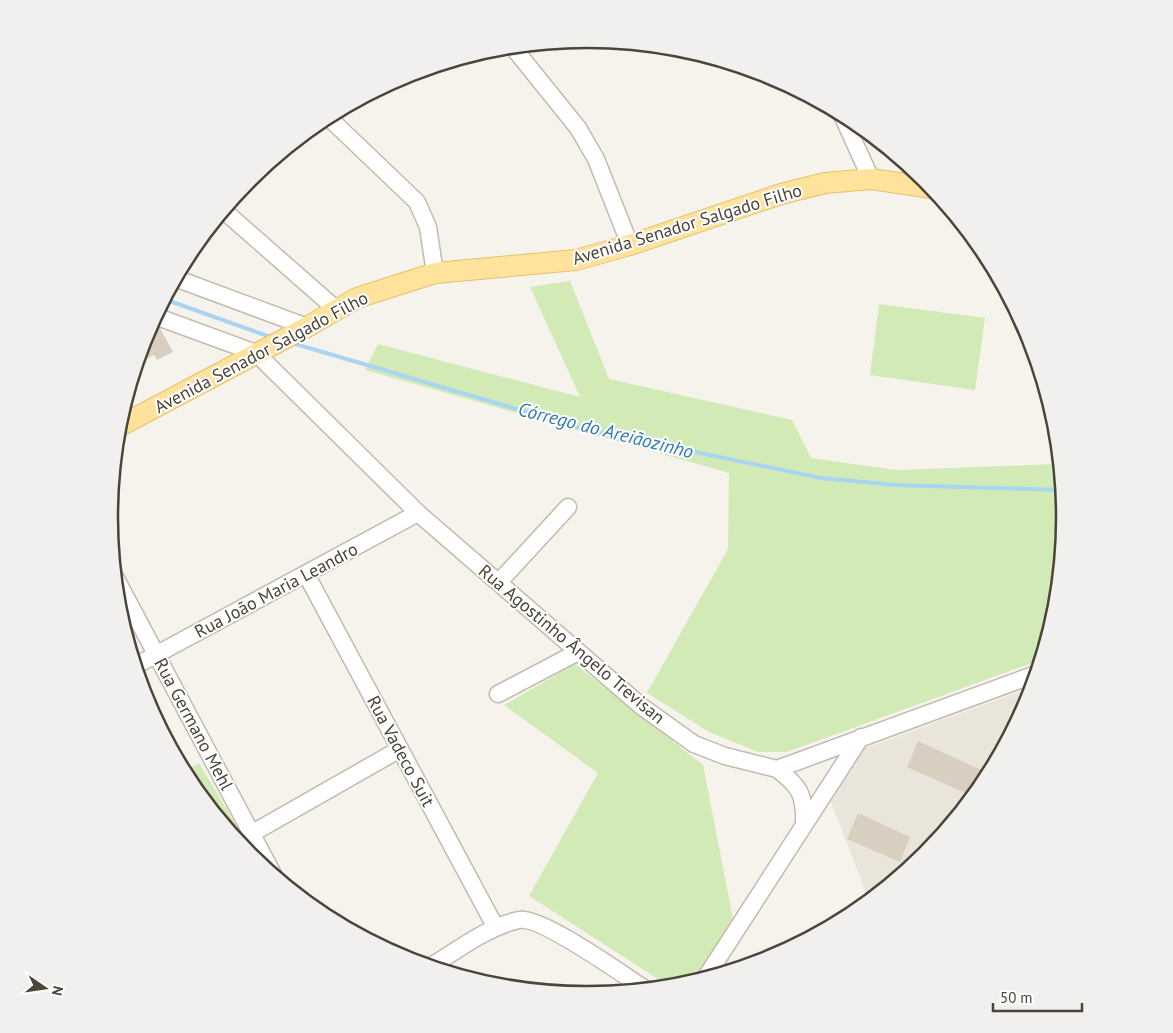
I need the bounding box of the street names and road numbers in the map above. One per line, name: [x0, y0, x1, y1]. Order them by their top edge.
street label: Avenida Senador Salgado Filho: [570, 178, 804, 270]
street label: Avenida Senador Salgado Filho: [150, 286, 372, 418]
street label: Rua João Maria Leandro: [190, 537, 362, 643]
street label: Rua Agostinho Ângelo Trevisan: [474, 559, 670, 729]
street label: Rua Germano Mehl: [149, 654, 239, 795]
street label: Rua Vadeco Suit: [362, 691, 440, 811]

